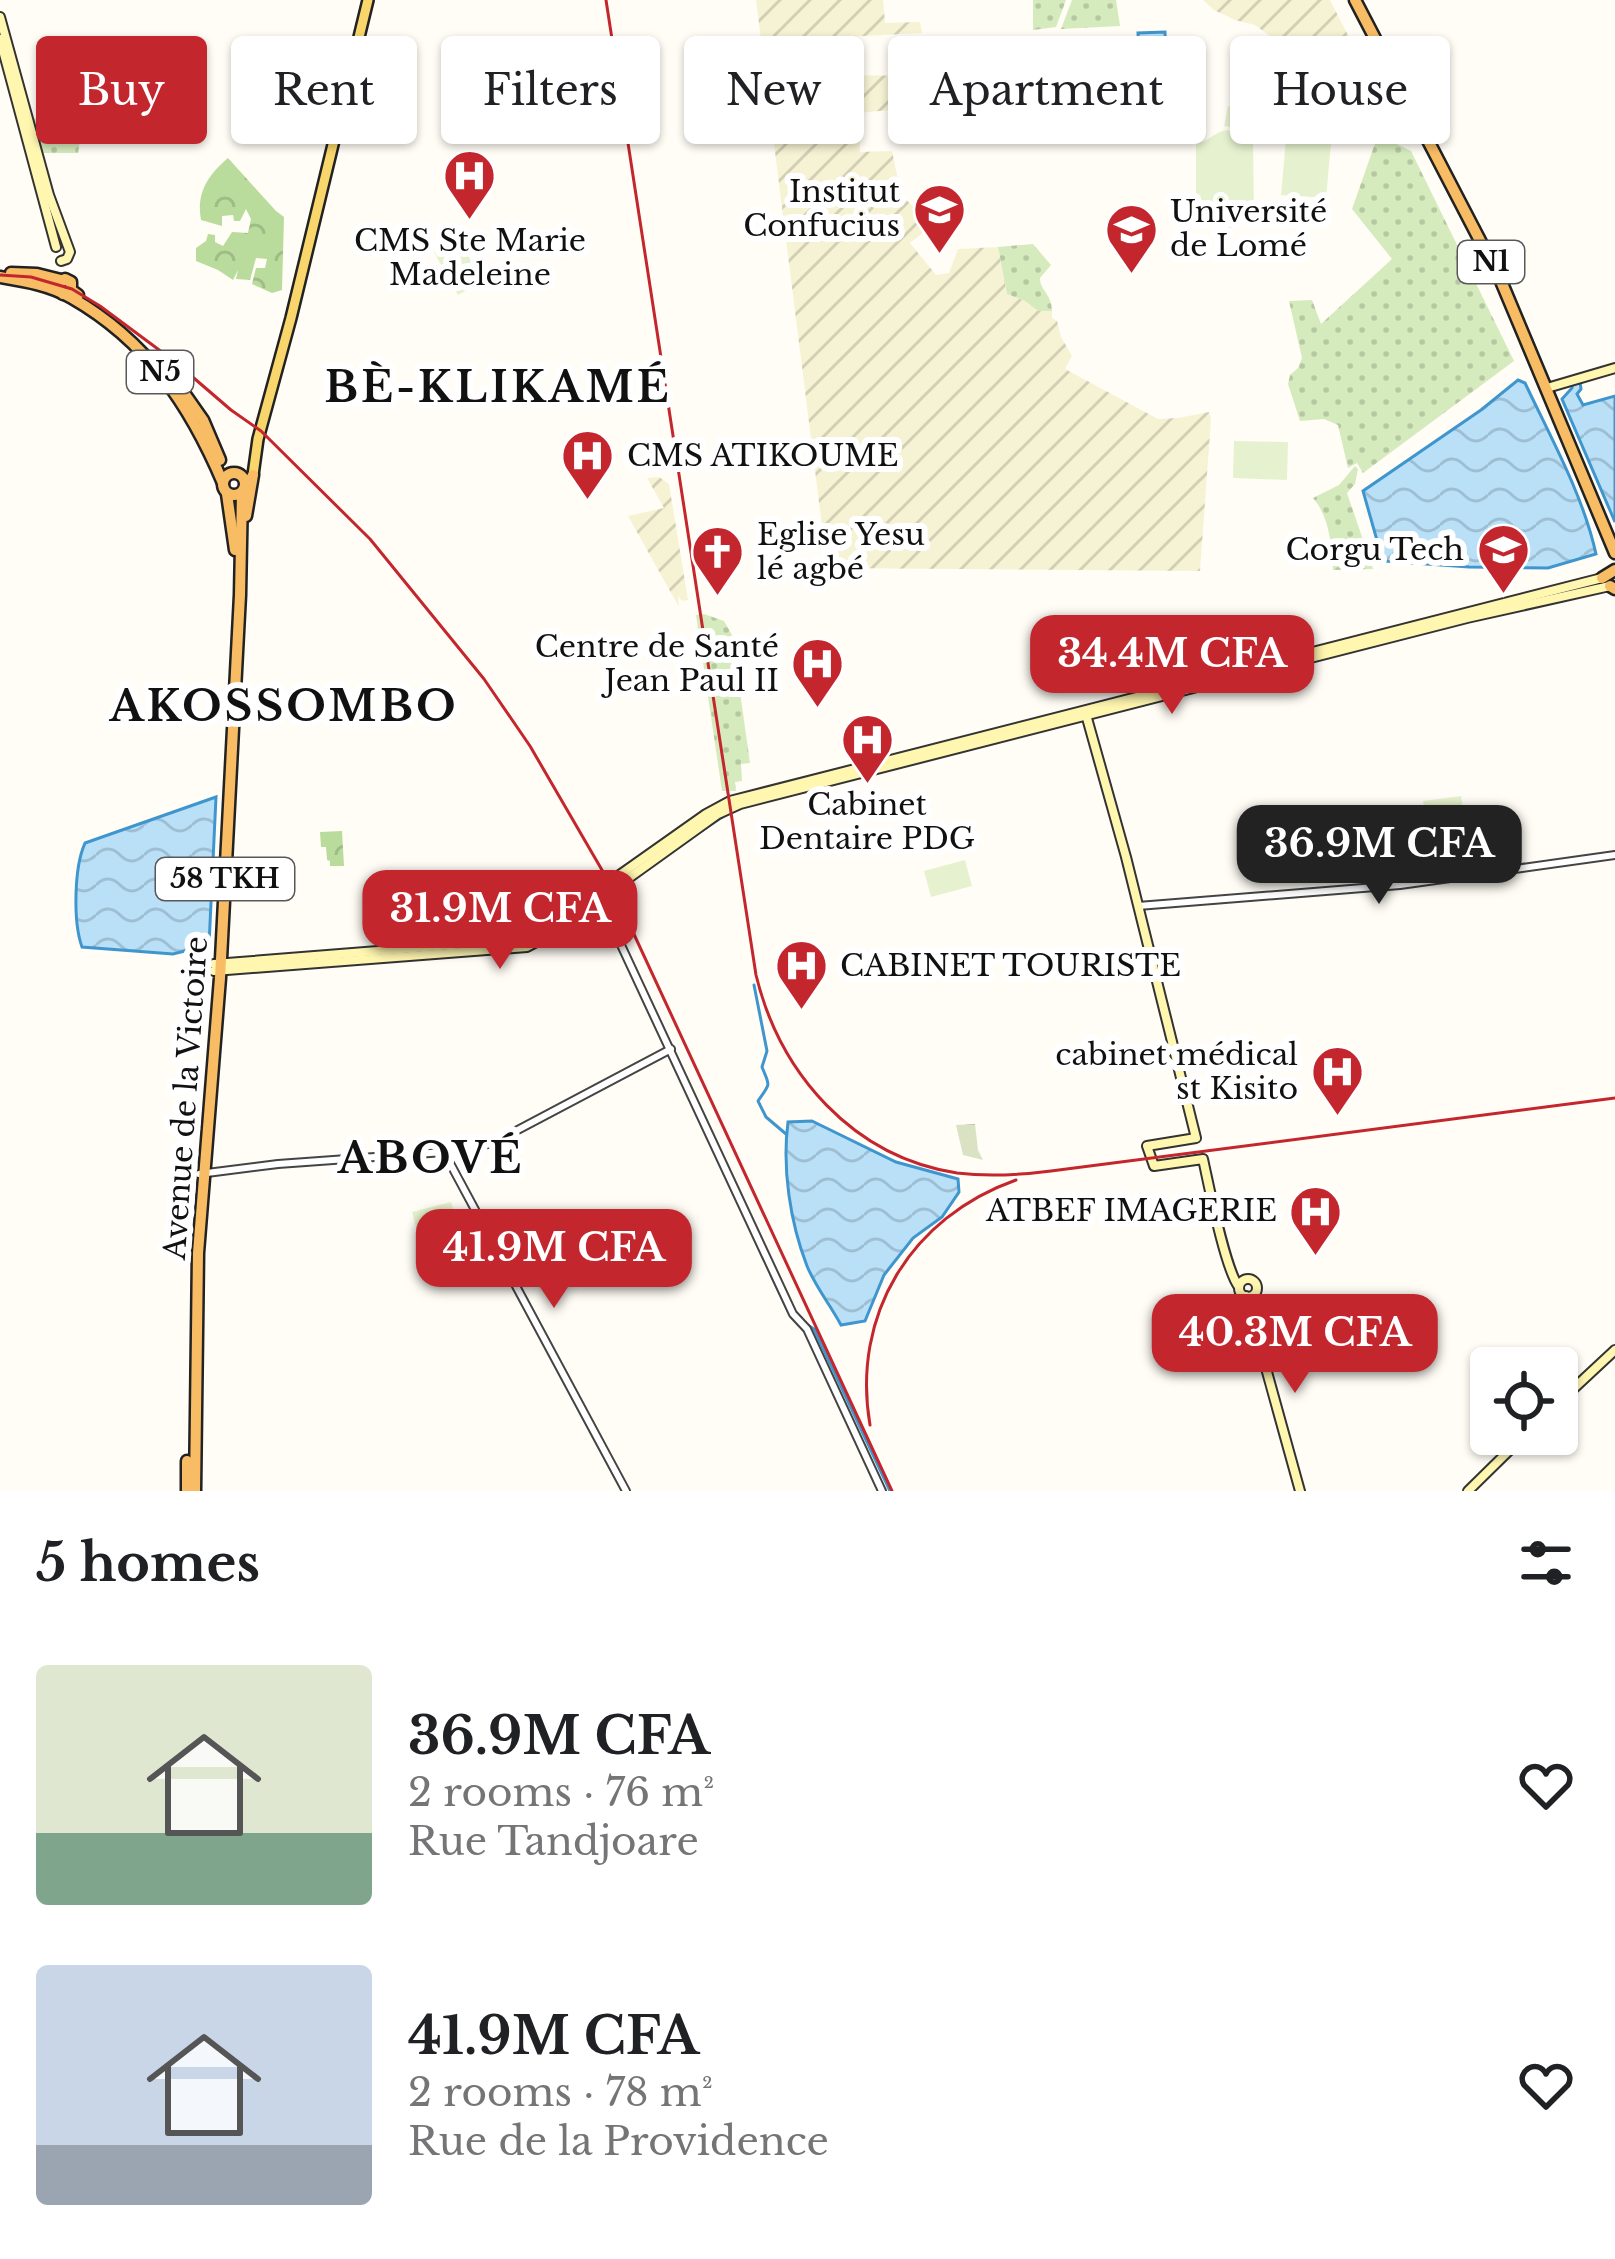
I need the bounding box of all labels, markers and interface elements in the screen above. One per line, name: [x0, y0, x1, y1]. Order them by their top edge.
chip: Buy: [36, 36, 207, 144]
chip: Rent: [231, 36, 417, 144]
chip: Filters: [441, 36, 660, 144]
chip: New: [684, 36, 864, 144]
chip: Apartment: [888, 36, 1206, 144]
chip: House: [1230, 36, 1450, 144]
hospital icon: CMS Ste Marie Madeleine: [442, 148, 498, 222]
place label: Institut Confucius: [743, 173, 901, 244]
school or university icon: Institut Confucius: [911, 181, 967, 255]
place label: Université de Lomé: [1170, 193, 1327, 264]
school or university icon: Université de Lomé: [1103, 201, 1159, 275]
place label: CMS Ste Marie Madeleine: [354, 222, 586, 293]
road number: N1: [1458, 241, 1524, 283]
road number: N5: [127, 351, 193, 393]
district label: BÈ-KLIKAMÉ: [324, 361, 672, 413]
hospital icon: CMS ATIKOUME: [560, 428, 616, 502]
place label: CMS ATIKOUME: [627, 437, 898, 474]
place label: Eglise Yesu lé agbé: [757, 516, 925, 587]
school or university icon: Corgu Tech: [1475, 522, 1531, 596]
church icon: Eglise Yesu lé agbé: [690, 524, 746, 598]
place label: Corgu Tech: [1285, 531, 1464, 568]
pin: 34.4M CFA: [1035, 615, 1309, 717]
place label: Centre de Santé Jean Paul II: [535, 628, 779, 699]
text: 34.4M CFA: [1057, 629, 1287, 678]
hospital icon: Centre de Santé Jean Paul II: [790, 636, 846, 710]
district label: AKOSSOMBO: [108, 680, 459, 732]
hospital icon: Cabinet Dentaire PDG: [839, 712, 895, 786]
place label: Cabinet Dentaire PDG: [759, 786, 975, 857]
pin: 36.9M CFA: [1242, 805, 1516, 907]
text: 36.9M CFA: [1264, 819, 1494, 868]
road number: 58 TKH: [156, 858, 294, 900]
pin: 31.9M CFA: [363, 870, 637, 972]
text: 31.9M CFA: [389, 884, 611, 933]
street label: Avenue de la Victoire: [156, 935, 215, 1262]
hospital icon: CABINET TOURISTE: [773, 938, 829, 1012]
place label: CABINET TOURISTE: [840, 947, 1181, 984]
place label: cabinet médical st Kisito: [1055, 1036, 1298, 1107]
hospital icon: cabinet médical st Kisito: [1309, 1044, 1365, 1118]
district label: ABOVÉ: [337, 1132, 524, 1184]
hospital icon: ATBEF IMAGERIE: [1288, 1183, 1344, 1257]
place label: ATBEF IMAGERIE: [985, 1192, 1277, 1229]
pin: 41.9M CFA: [417, 1209, 691, 1311]
text: 41.9M CFA: [443, 1223, 665, 1272]
pin: 40.3M CFA: [1158, 1294, 1432, 1396]
text: 40.3M CFA: [1179, 1308, 1411, 1357]
map controls: [1470, 1347, 1578, 1455]
button: locate: [1470, 1347, 1578, 1455]
icon: filters: [1513, 1530, 1579, 1596]
text: 5 homes: [36, 1532, 260, 1595]
text: 36.9M CFA: [408, 1705, 709, 1768]
icon: home: [132, 1713, 276, 1857]
icon: heart: [1513, 1752, 1579, 1818]
text: 2 rooms · 76 m²: [408, 1768, 714, 1817]
text: Rue Tandjoare: [408, 1817, 699, 1866]
text: 41.9M CFA: [408, 2005, 699, 2068]
icon: home: [132, 2013, 276, 2157]
icon: heart: [1513, 2052, 1579, 2118]
text: 2 rooms · 78 m²: [408, 2068, 713, 2117]
text: Rue de la Providence: [408, 2117, 829, 2166]

